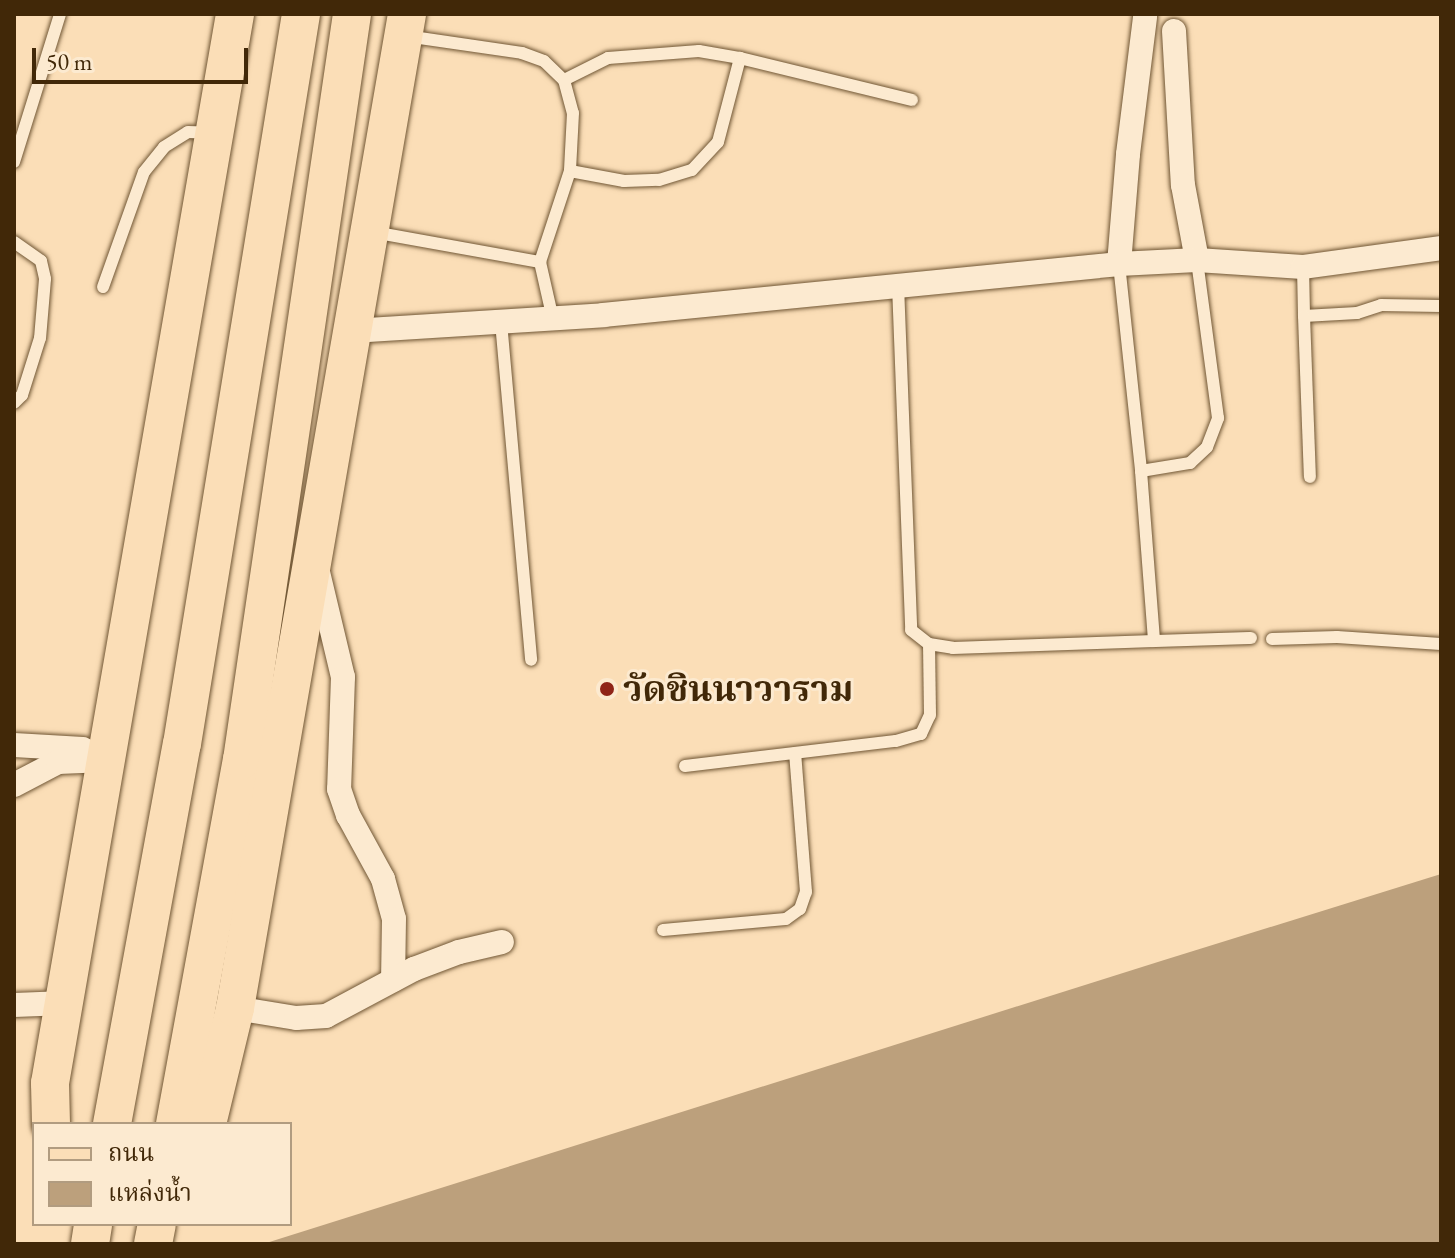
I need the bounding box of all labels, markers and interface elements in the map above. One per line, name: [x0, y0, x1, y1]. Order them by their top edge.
scale bar: [36, 32, 252, 82]
text: 50 m: [46, 46, 93, 77]
place label: วัดชินนาวาราม: [623, 667, 853, 711]
marker: วัดชินนาวาราม: [598, 680, 616, 698]
legend: [32, 1122, 292, 1226]
text: ถนน: [108, 1137, 154, 1168]
text: แหล่งน้ำ: [108, 1177, 192, 1208]

